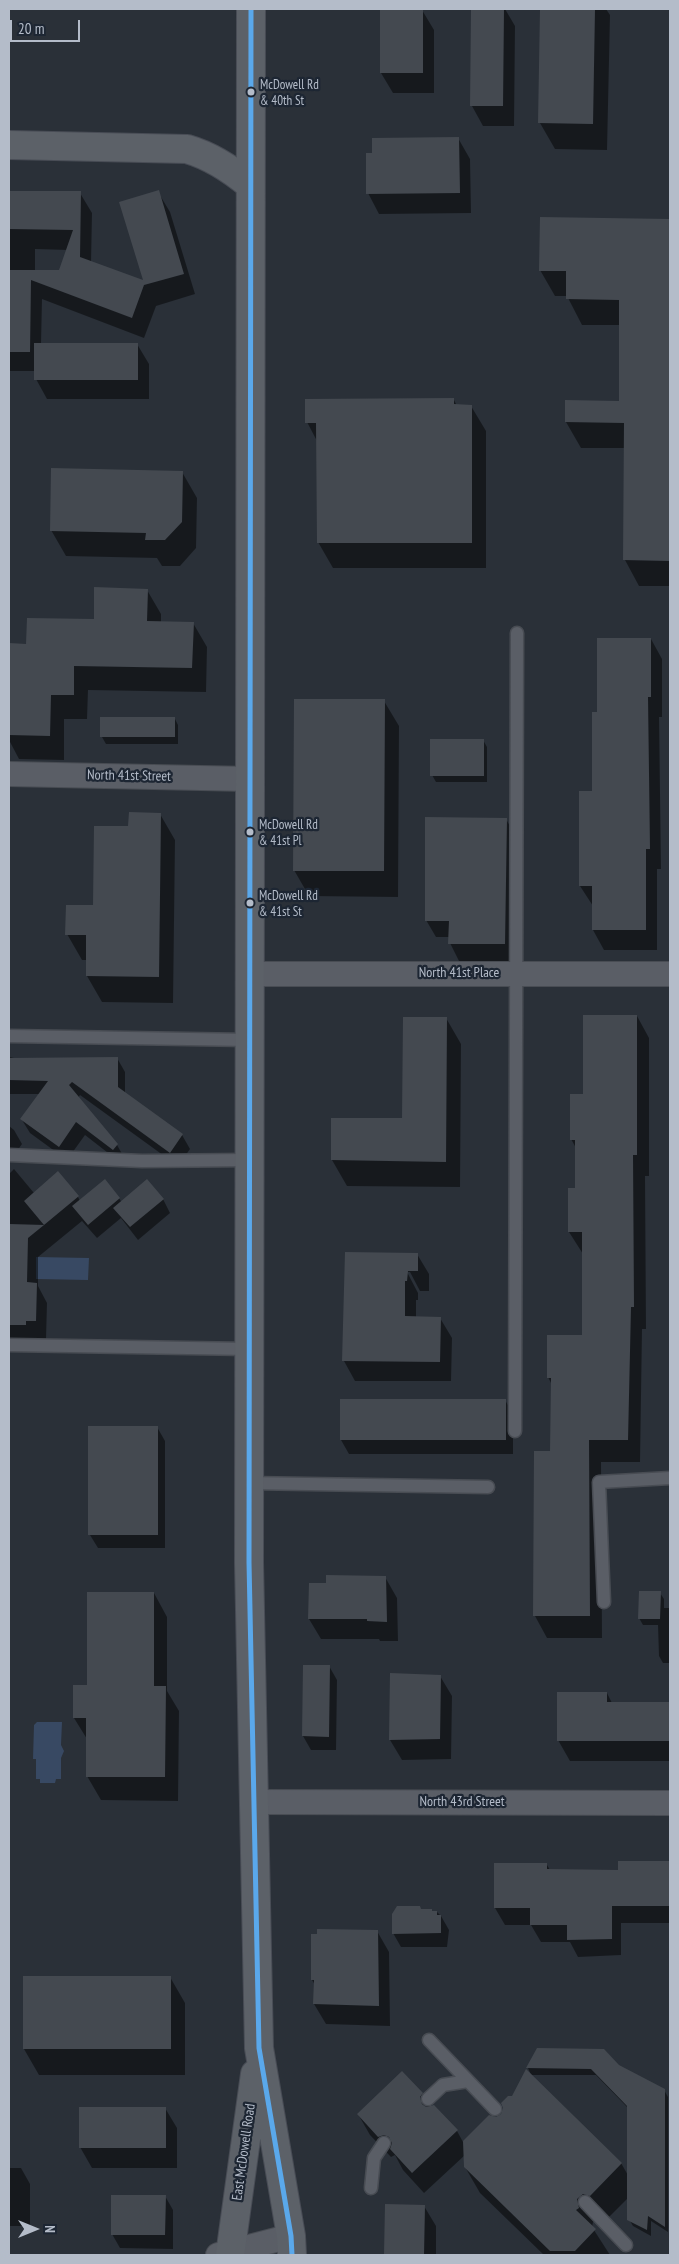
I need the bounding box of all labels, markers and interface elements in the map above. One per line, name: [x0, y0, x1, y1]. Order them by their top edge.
scale bar: [12, 10, 82, 42]
text: 20 m: [18, 19, 44, 38]
place label: McDowell Rd & 40th St: [260, 77, 319, 108]
marker: McDowell Rd & 40th St: [246, 87, 256, 97]
street label: North 41st Street: [87, 767, 171, 785]
place label: McDowell Rd & 41st Pl: [259, 817, 318, 848]
marker: McDowell Rd & 41st Pl: [245, 827, 255, 837]
place label: McDowell Rd & 41st St: [259, 888, 318, 919]
marker: McDowell Rd & 41st St: [245, 898, 255, 908]
street label: North 41st Place: [419, 965, 499, 981]
street label: North 43rd Street: [419, 1794, 505, 1810]
street label: East McDowell Road: [229, 2102, 259, 2202]
north arrow: [10, 2204, 60, 2254]
text: N: [41, 2225, 59, 2233]

